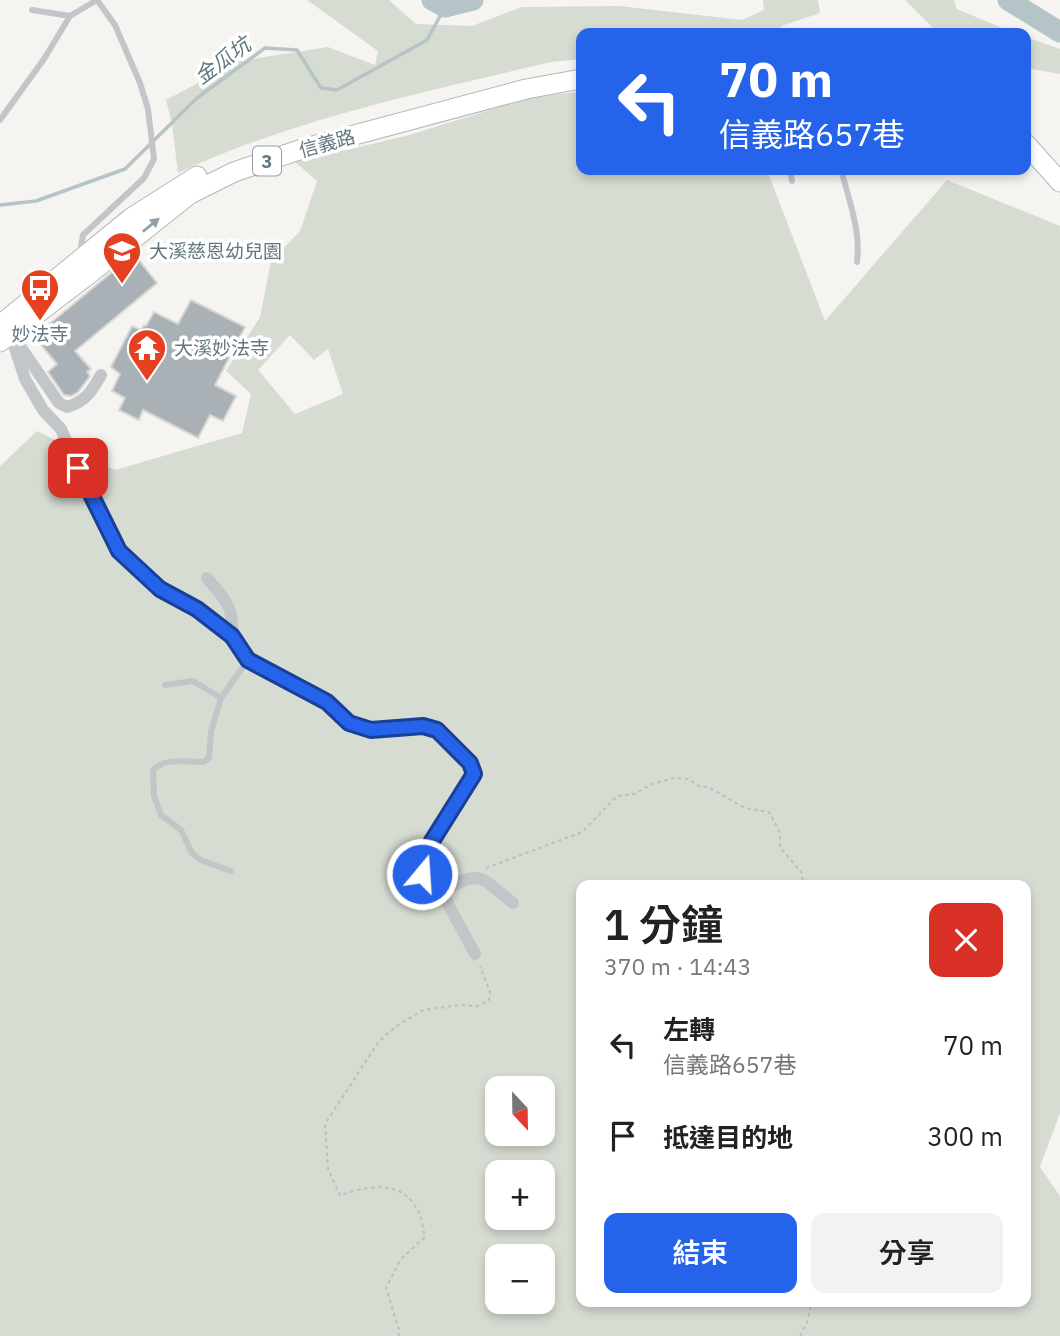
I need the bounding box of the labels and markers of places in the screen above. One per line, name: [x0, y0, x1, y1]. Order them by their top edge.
school or university icon: 大溪慈恩幼兒園: [101, 230, 143, 285]
place label: 大溪慈恩幼兒園: [149, 239, 282, 263]
bus stop icon: 妙法寺: [19, 267, 61, 322]
place label: 妙法寺: [11, 322, 69, 346]
temple icon: 大溪妙法寺: [126, 327, 168, 382]
place label: 大溪妙法寺: [174, 336, 269, 360]
pin: [48, 438, 108, 498]

